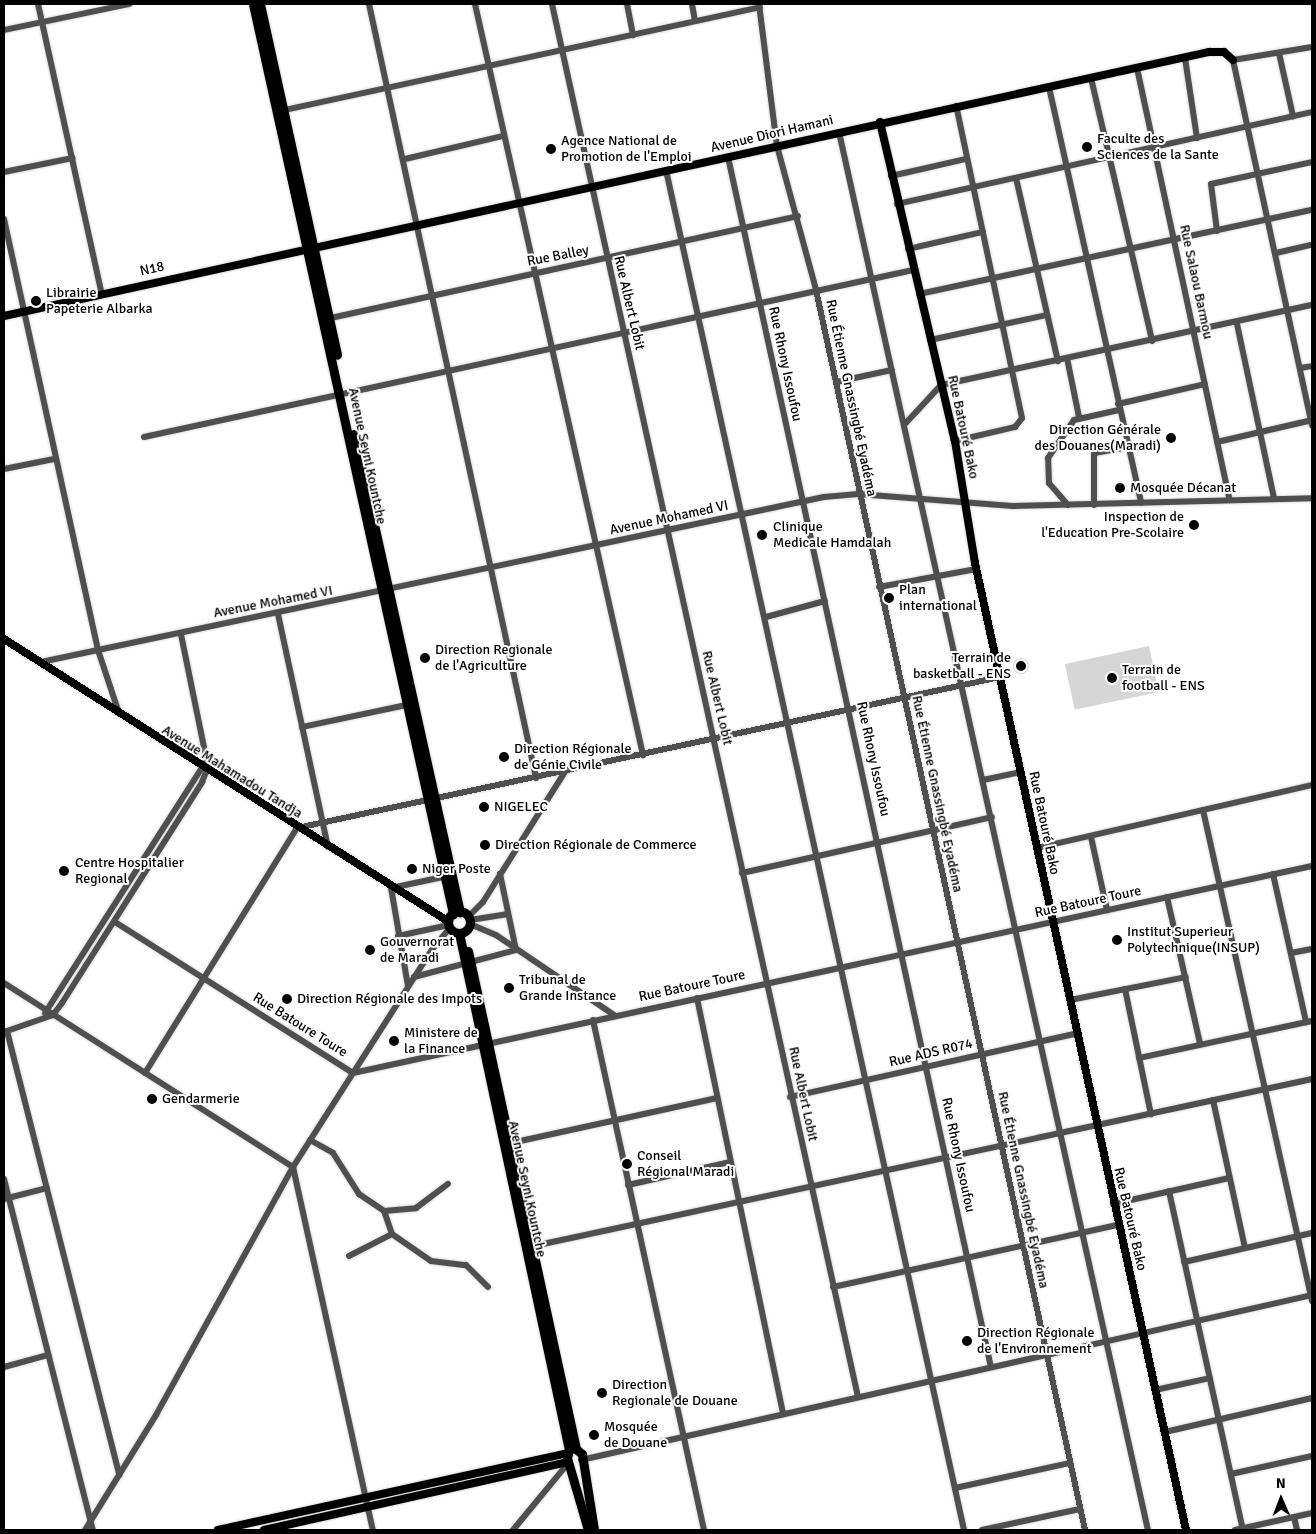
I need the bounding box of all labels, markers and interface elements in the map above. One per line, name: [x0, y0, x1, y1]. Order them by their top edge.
street label: Avenue Diori Hamani: [709, 112, 835, 156]
place label: Faculte des Sciences de la Sante: [1097, 131, 1219, 164]
place label: Agence National de Promotion de l'Emploi: [561, 133, 692, 166]
marker: Faculte des Sciences de la Sante: [1081, 141, 1093, 153]
marker: Agence National de Promotion de l'Emploi: [545, 143, 557, 155]
street label: Rue Salaou Barmou: [1176, 223, 1216, 341]
street label: Rue Balley: [526, 242, 590, 270]
street label: Rue Albert Lobit: [610, 254, 648, 352]
street label: N18: [138, 258, 166, 280]
place label: Librairie Papeterie Albarka: [46, 285, 152, 318]
marker: Librairie Papeterie Albarka: [30, 295, 42, 307]
street label: Rue Étienne Gnassingbé Eyadéma: [822, 298, 880, 498]
street label: Rue Rhony Issoufou: [765, 305, 805, 423]
street label: Rue Batouré Bako: [944, 374, 982, 480]
street label: Avenue Seyni Kountche: [344, 386, 390, 526]
place label: Direction Générale des Douanes(Maradi): [1035, 422, 1161, 454]
marker: Direction Générale des Douanes(Maradi): [1165, 432, 1177, 444]
place label: Mosquée Décanat: [1130, 480, 1236, 496]
marker: Mosquée Décanat: [1114, 482, 1126, 494]
street label: Avenue Mohamed VI: [608, 497, 730, 539]
place label: Inspection de l'Education Pre-Scolaire: [1041, 509, 1184, 542]
place label: Clinique Medicale Hamdalah: [773, 519, 891, 552]
marker: Inspection de l'Education Pre-Scolaire: [1188, 519, 1200, 531]
marker: Clinique Medicale Hamdalah: [755, 528, 769, 542]
street label: Avenue Mohamed VI: [212, 582, 334, 622]
place label: Plan international: [899, 582, 977, 614]
marker: Plan international: [883, 592, 895, 604]
place label: Direction Regionale de l'Agriculture: [435, 642, 553, 674]
street label: Rue Albert Lobit: [698, 649, 736, 747]
place label: Terrain de basketball - ENS: [913, 650, 1011, 682]
marker: Direction Regionale de l'Agriculture: [419, 652, 431, 664]
marker: Terrain de basketball - ENS: [1015, 660, 1027, 672]
place label: Terrain de football - ENS: [1122, 662, 1205, 694]
marker: Terrain de football - ENS: [1106, 672, 1118, 684]
street label: Rue Étienne Gnassingbé Eyadéma: [908, 694, 966, 894]
street label: Rue Rhony Issoufou: [853, 700, 893, 818]
street label: Avenue Mahamadou Tandja: [159, 722, 305, 822]
place label: Direction Régionale de Génie Civile: [514, 741, 632, 774]
marker: Direction Régionale de Génie Civile: [498, 751, 510, 763]
street label: Rue Batouré Bako: [1025, 770, 1063, 876]
place label: NIGELEC: [494, 799, 548, 815]
marker: NIGELEC: [478, 801, 490, 813]
place label: Direction Régionale de Commerce: [495, 837, 696, 853]
marker: Direction Régionale de Commerce: [479, 839, 491, 851]
place label: Centre Hospitalier Regional: [75, 855, 184, 888]
place label: Niger Poste: [422, 861, 491, 877]
marker: Niger Poste: [406, 863, 418, 875]
marker: Centre Hospitalier Regional: [57, 864, 71, 878]
street label: Rue Batoure Toure: [1033, 883, 1143, 921]
place label: Institut Superieur Polytechnique(INSUP): [1127, 924, 1260, 956]
place label: Gouvernorat de Maradi: [380, 934, 454, 966]
marker: Institut Superieur Polytechnique(INSUP): [1111, 934, 1123, 946]
marker: Gouvernorat de Maradi: [364, 944, 376, 956]
street label: Rue Batoure Toure: [637, 967, 747, 1005]
place label: Tribunal de Grande Instance: [519, 972, 616, 1004]
marker: Tribunal de Grande Instance: [503, 982, 515, 994]
street label: Rue Batoure Toure: [250, 989, 350, 1061]
place label: Direction Régionale des Impots: [297, 991, 482, 1007]
marker: Direction Régionale des Impots: [281, 993, 293, 1005]
place label: Ministere de la Finance: [404, 1025, 478, 1058]
marker: Ministere de la Finance: [388, 1035, 400, 1047]
street label: Rue ADS R074: [888, 1035, 974, 1071]
street label: Rue Albert Lobit: [785, 1045, 821, 1143]
street label: Rue Étienne Gnassingbé Eyadéma: [994, 1090, 1052, 1290]
place label: Gendarmerie: [162, 1091, 240, 1107]
marker: Gendarmerie: [146, 1093, 158, 1105]
street label: Rue Rhony Issoufou: [938, 1096, 978, 1214]
street label: Avenue Seyni Kountche: [504, 1119, 550, 1259]
place label: Conseil Régional Maradi: [637, 1148, 734, 1180]
marker: Conseil Régional Maradi: [621, 1158, 633, 1170]
street label: Rue Batouré Bako: [1110, 1166, 1150, 1272]
place label: Direction Régionale de l'Environnement: [977, 1325, 1095, 1358]
marker: Direction Régionale de l'Environnement: [961, 1335, 973, 1347]
place label: Direction Regionale de Douane: [612, 1377, 738, 1410]
marker: Direction Regionale de Douane: [596, 1387, 608, 1399]
place label: Mosquée de Douane: [604, 1419, 667, 1451]
marker: Mosquée de Douane: [588, 1429, 600, 1441]
north arrow: [1256, 1474, 1306, 1524]
text: N: [1276, 1475, 1286, 1492]

